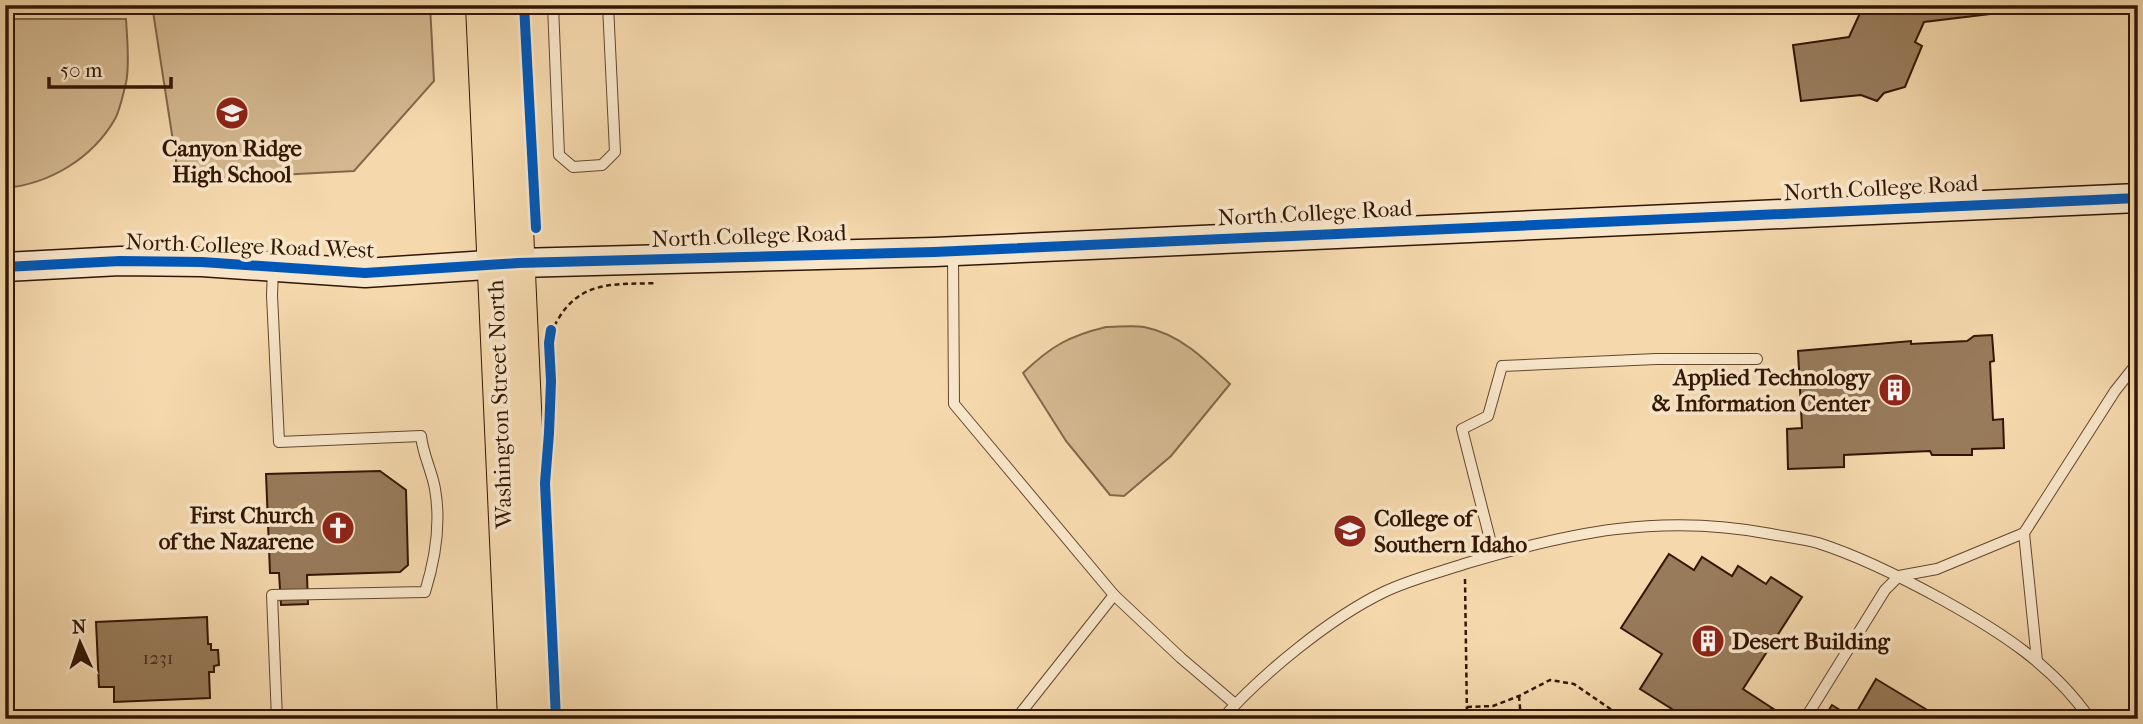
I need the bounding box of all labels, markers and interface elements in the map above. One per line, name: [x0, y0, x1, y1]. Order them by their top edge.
scale bar: [49, 46, 172, 90]
text: 50 m: [60, 58, 103, 82]
school or university icon: Canyon Ridge High School: [213, 94, 251, 132]
place label: Canyon Ridge High School: [162, 135, 303, 188]
street label: North College Road: [1783, 169, 1980, 207]
street label: North College Road: [1217, 194, 1414, 232]
street label: North College Road: [651, 219, 847, 253]
street label: North College Road West: [125, 228, 375, 264]
street label: Washington Street North: [482, 279, 518, 530]
place label: Applied Technology & Information Center: [1652, 364, 1872, 417]
building icon: Applied Technology & Information Center: [1876, 371, 1914, 409]
place label: First Church of the Nazarene: [159, 502, 315, 555]
place label: College of Southern Idaho: [1374, 505, 1527, 558]
church icon: First Church of the Nazarene: [319, 509, 357, 547]
school or university icon: College of Southern Idaho: [1331, 512, 1369, 550]
north arrow: [46, 608, 116, 678]
text: N: [71, 616, 88, 638]
building icon: Desert Building: [1689, 622, 1727, 660]
place label: Desert Building: [1732, 628, 1890, 655]
house number: 1231: [142, 647, 174, 669]

